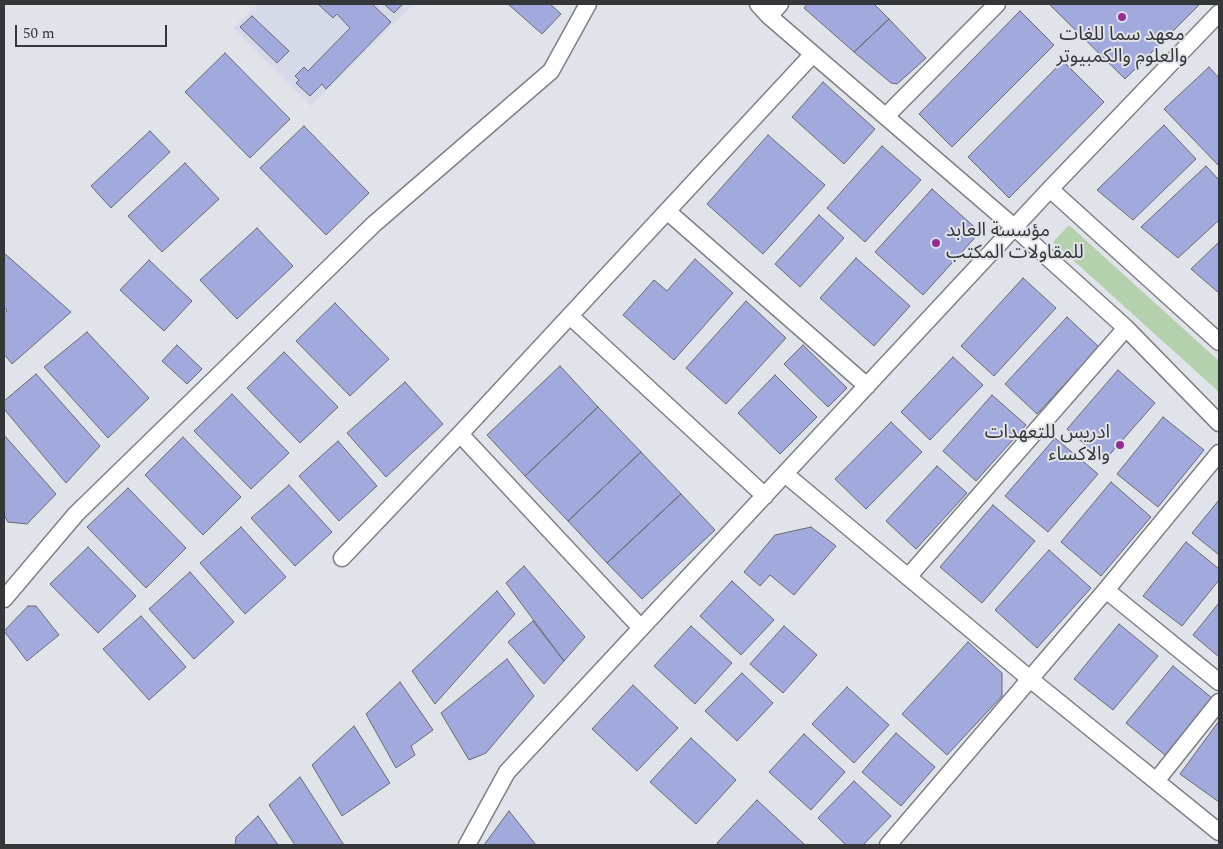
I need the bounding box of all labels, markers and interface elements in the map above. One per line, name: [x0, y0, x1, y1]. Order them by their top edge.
marker: معهد سما للغات والعلوم والكمبيوتر: [1116, 11, 1128, 23]
scale bar: [18, 15, 170, 47]
text: 50 m: [23, 22, 55, 45]
place label: معهد سما للغات والعلوم والكمبيوتر: [1057, 25, 1187, 69]
place label: مؤسسة العابد للمقاولات المكتب: [946, 221, 1084, 265]
marker: مؤسسة العابد للمقاولات المكتب: [930, 237, 942, 249]
place label: ادريس للتعهدات والاكساء: [985, 423, 1110, 467]
marker: ادريس للتعهدات والاكساء: [1114, 439, 1126, 451]

